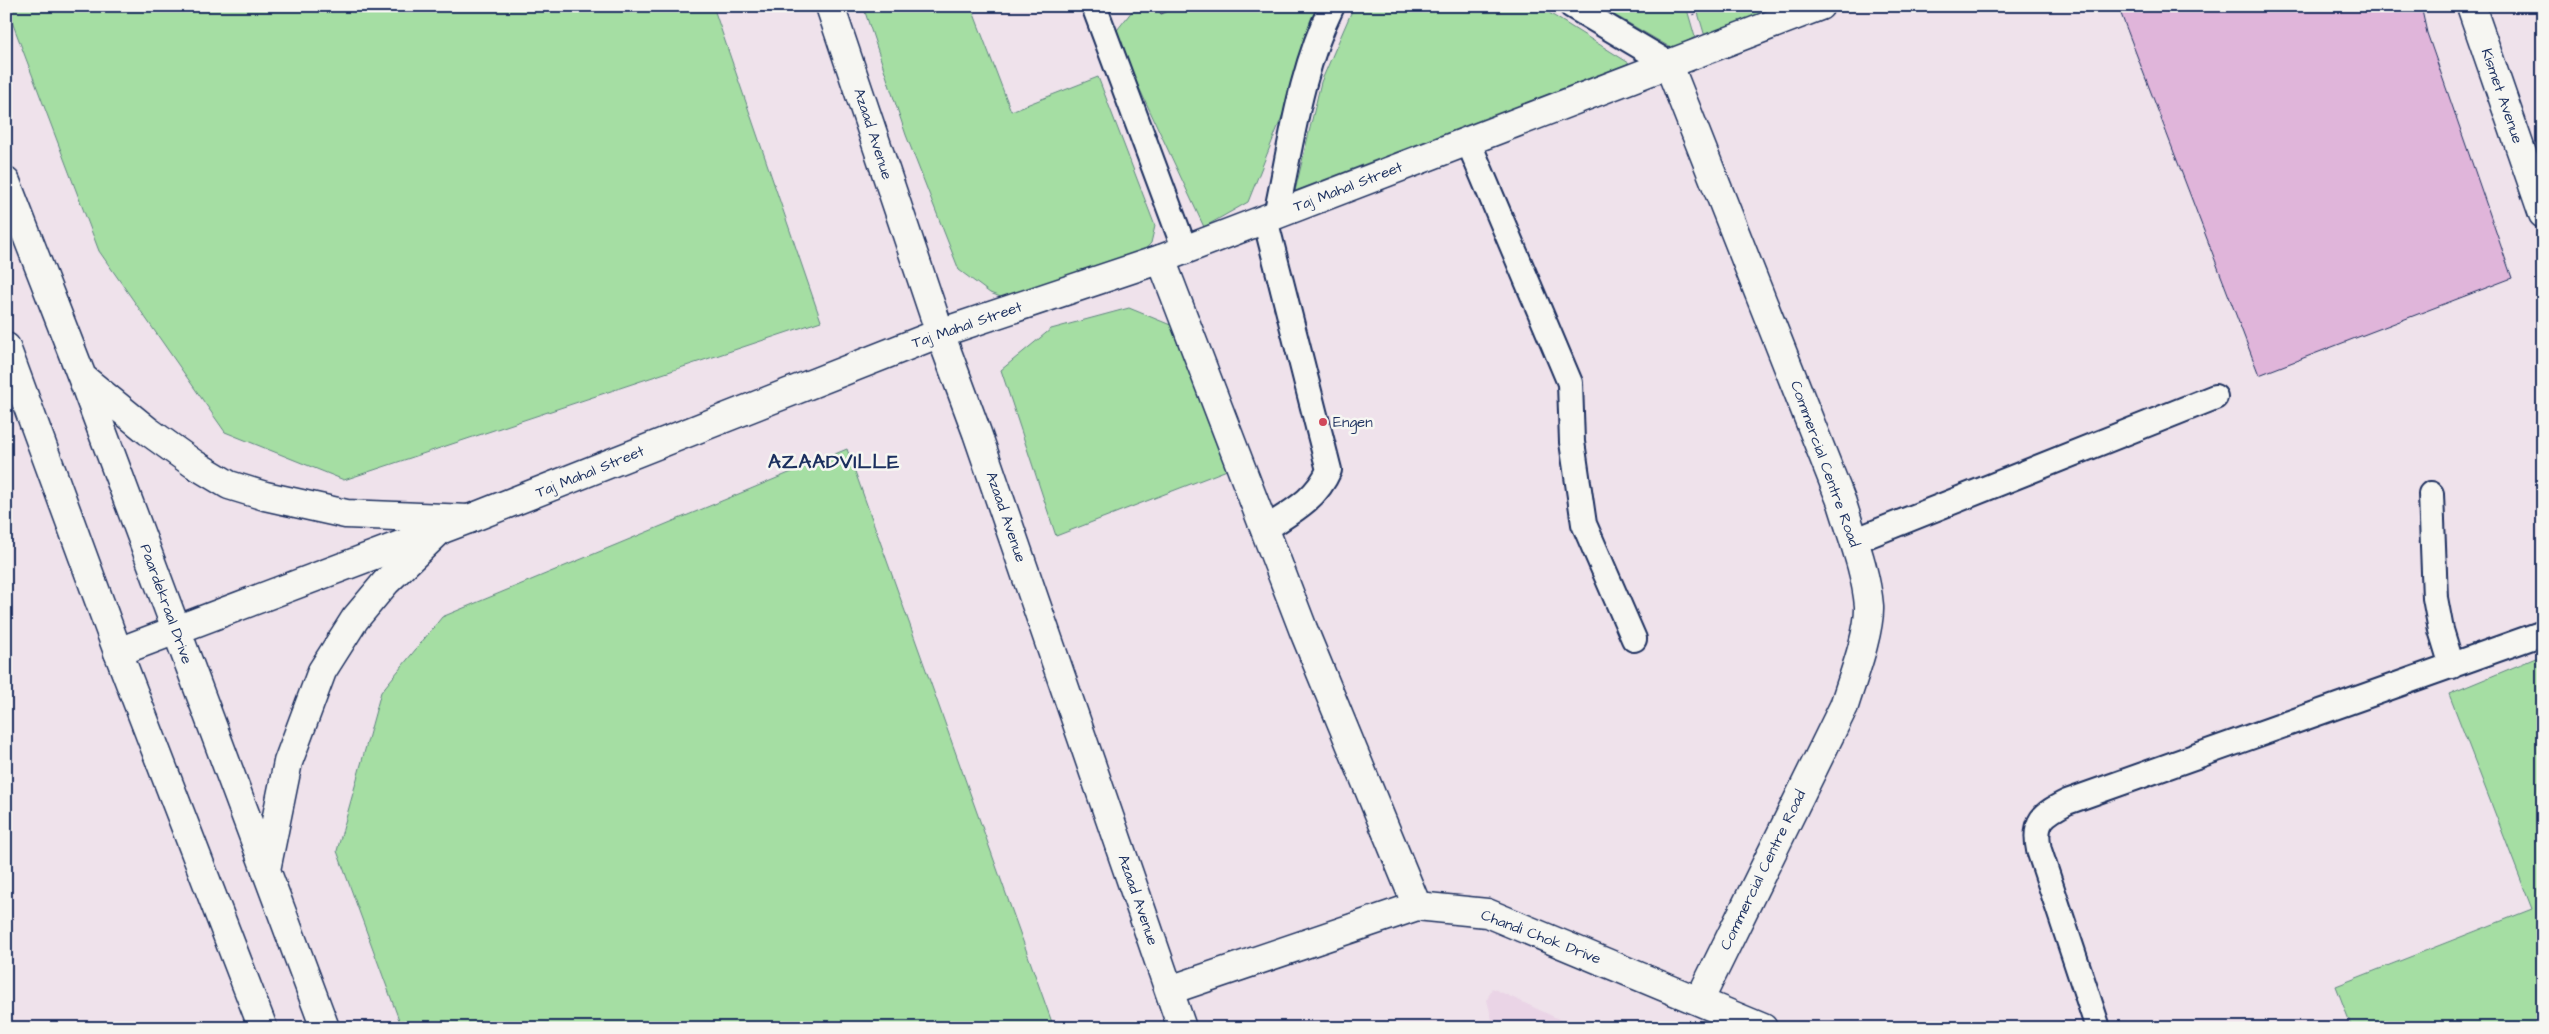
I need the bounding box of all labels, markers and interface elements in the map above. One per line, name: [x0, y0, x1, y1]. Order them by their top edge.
street label: Kismet Avenue: [2476, 46, 2528, 146]
street label: Azaad Avenue: [848, 86, 898, 182]
street label: Taj Mahal Street: [1290, 157, 1406, 217]
street label: Taj Mahal Street: [909, 296, 1025, 354]
street label: Commercial Centre Road: [1785, 378, 1865, 550]
place label: Engen: [1333, 412, 1373, 434]
marker: Engen: [1317, 416, 1329, 428]
street label: Taj Mahal Street: [533, 441, 647, 503]
district label: AZAADVILLE: [768, 448, 900, 476]
street label: Azaad Avenue: [981, 469, 1031, 565]
street label: Paardekraal Drive: [135, 541, 197, 667]
street label: Commercial Centre Road: [1715, 786, 1811, 954]
street label: Azaad Avenue: [1113, 852, 1163, 948]
street label: Chandi Chok Drive: [1478, 904, 1604, 970]

